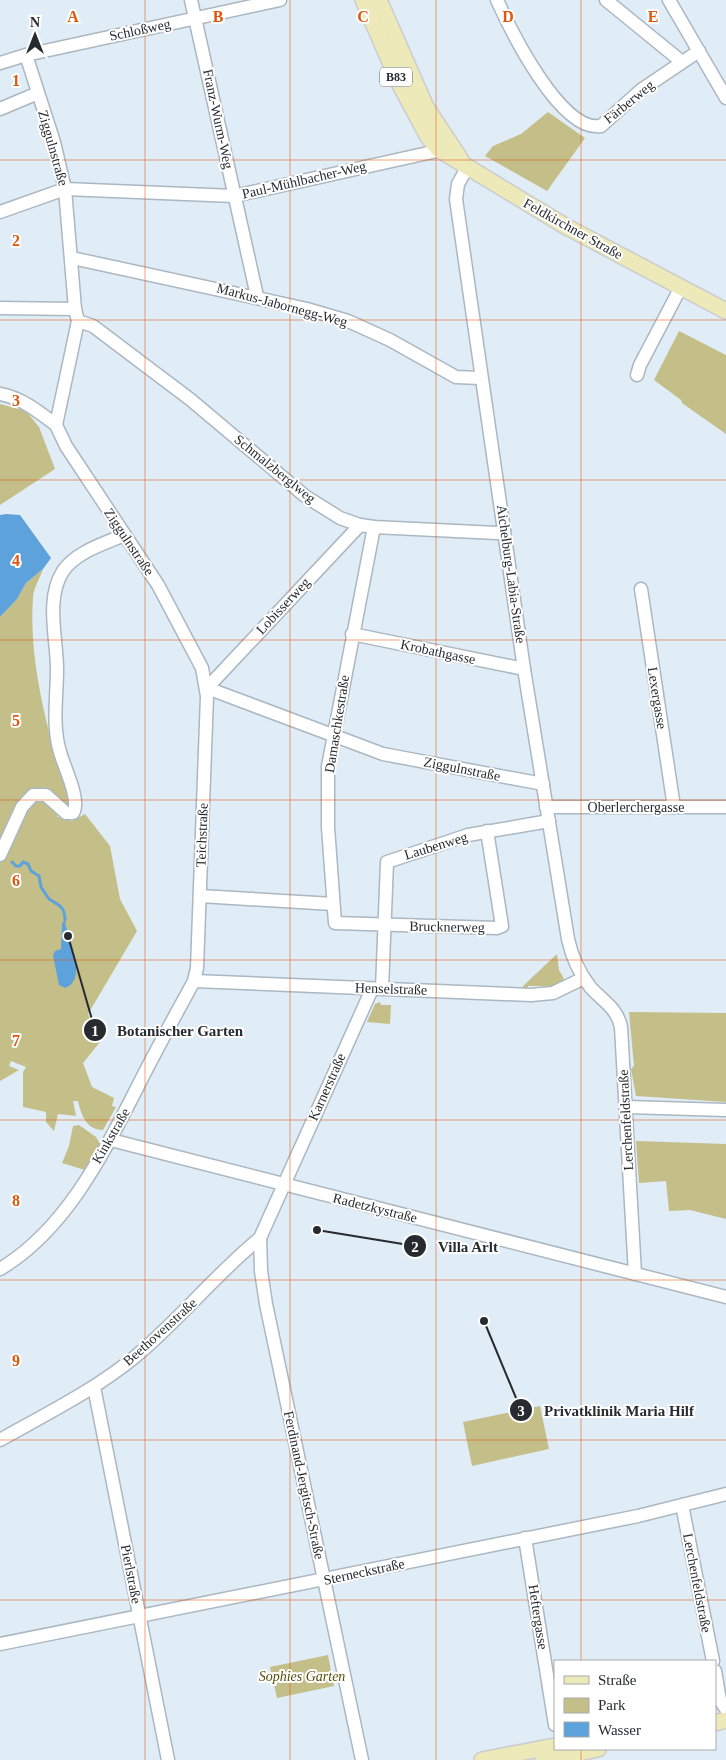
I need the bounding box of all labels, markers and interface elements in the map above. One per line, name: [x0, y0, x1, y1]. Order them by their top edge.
text: A: [67, 8, 79, 25]
text: B: [213, 8, 224, 25]
text: C: [357, 8, 369, 25]
text: D: [502, 8, 514, 25]
text: E: [648, 8, 658, 25]
north arrow: [10, 10, 60, 60]
text: N: [30, 15, 40, 30]
street label: Schloßweg: [108, 16, 172, 44]
street label: Franz-Wurm-Weg: [200, 68, 236, 170]
road number: B83: [380, 68, 412, 86]
text: 1: [12, 72, 20, 89]
street label: Färberweg: [601, 77, 657, 127]
street label: Ziggulnstraße: [35, 109, 71, 187]
street label: Paul-Mühlbacher-Weg: [240, 158, 368, 202]
street label: Feldkirchner Straße: [521, 196, 625, 262]
text: 2: [12, 232, 20, 249]
street label: Markus-Jabornegg-Weg: [215, 280, 349, 330]
text: 3: [12, 392, 20, 409]
street label: Schmalzberglweg: [231, 432, 319, 506]
street label: Aichelburg-Labia-Straße: [494, 504, 528, 644]
street label: Ziggulnstraße: [101, 506, 157, 578]
text: 4: [12, 552, 20, 569]
street label: Lobisserweg: [253, 575, 313, 637]
street label: Krobathgasse: [399, 637, 477, 667]
street label: Lexergasse: [645, 666, 669, 730]
street label: Damaschkestraße: [322, 674, 352, 774]
text: 5: [12, 712, 20, 729]
street label: Ziggulnstraße: [422, 754, 502, 784]
street label: Oberlerchergasse: [588, 800, 684, 815]
street label: Teichstraße: [193, 803, 211, 867]
street label: Laubenweg: [403, 829, 469, 863]
text: 6: [12, 872, 20, 889]
street label: Brucknerweg: [409, 919, 485, 935]
street label: Henselstraße: [355, 980, 427, 998]
callout: Botanischer Garten: [82, 1015, 253, 1045]
text: 1: [91, 1023, 99, 1039]
text: Botanischer Garten: [117, 1023, 244, 1039]
text: 7: [12, 1032, 20, 1049]
street label: Karnerstraße: [305, 1051, 349, 1123]
street label: Lerchenfeldstraße: [616, 1069, 636, 1171]
street label: Kinkstraße: [89, 1106, 133, 1166]
street label: Radetzkystraße: [331, 1190, 419, 1226]
text: 8: [12, 1192, 20, 1209]
callout: Villa Arlt: [402, 1231, 508, 1261]
text: 2: [411, 1239, 419, 1255]
text: Villa Arlt: [438, 1239, 498, 1255]
street label: Beethovenstraße: [120, 1295, 200, 1369]
text: 9: [12, 1352, 20, 1369]
callout: Privatklinik Maria Hilf: [509, 1395, 704, 1425]
text: 3: [517, 1403, 525, 1419]
text: Privatklinik Maria Hilf: [544, 1403, 695, 1419]
street label: Ferdinand-Jergitsch-Straße: [281, 1409, 327, 1561]
street label: Lerchenfeldstraße: [680, 1532, 714, 1634]
street label: Pierlstraße: [118, 1543, 144, 1605]
street label: Sterneckstraße: [322, 1556, 406, 1588]
street label: Heftergasse: [525, 1583, 551, 1651]
legend: [554, 1660, 716, 1750]
park label: Sophies Garten: [259, 1669, 345, 1684]
text: Straße: [598, 1672, 637, 1688]
text: Park: [598, 1697, 626, 1713]
text: Wasser: [598, 1722, 641, 1738]

